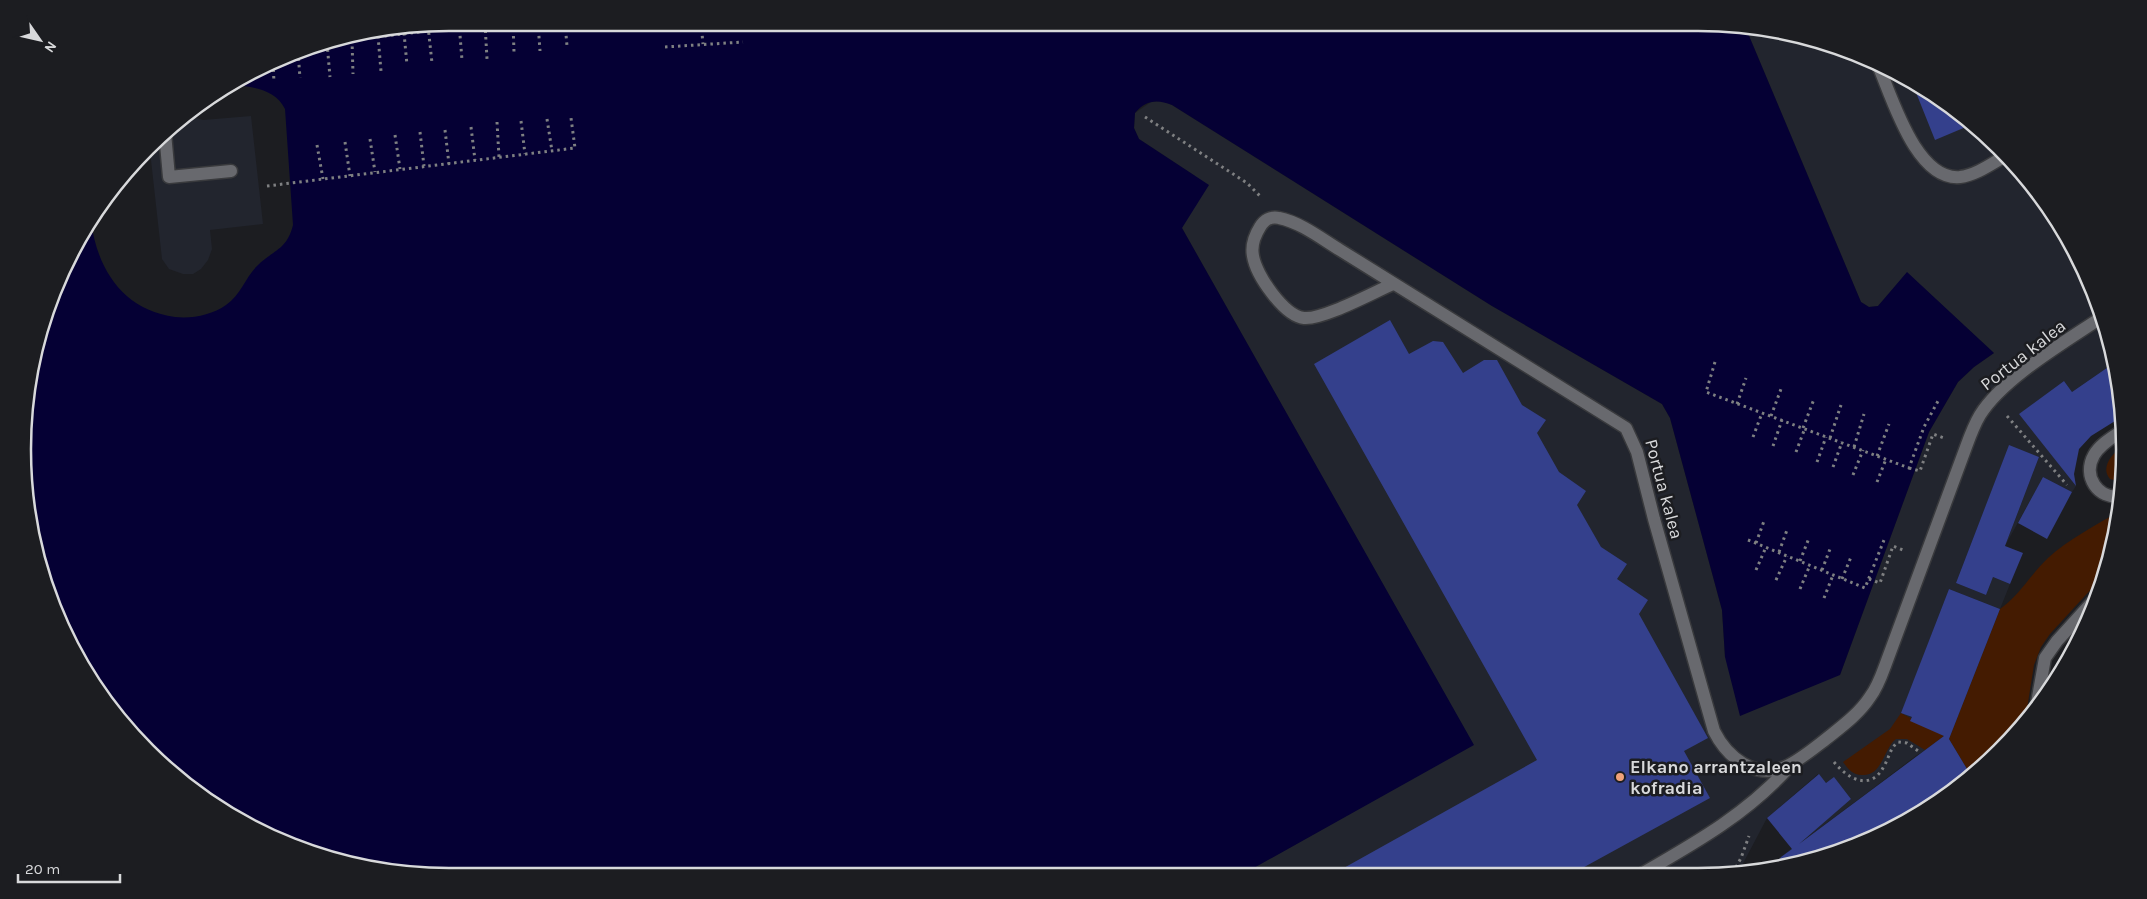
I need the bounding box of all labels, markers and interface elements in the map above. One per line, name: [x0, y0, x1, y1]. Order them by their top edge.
north arrow: [15, 15, 65, 65]
text: N: [41, 38, 60, 56]
street label: Portua kalea: [1976, 315, 2070, 395]
street label: Portua kalea: [1640, 437, 1688, 541]
place label: Elkano arrantzaleen kofradia: [1630, 756, 1802, 799]
marker: Elkano arrantzaleen kofradia: [1614, 771, 1626, 783]
scale bar: [18, 852, 120, 884]
text: 20 m: [25, 860, 60, 878]

